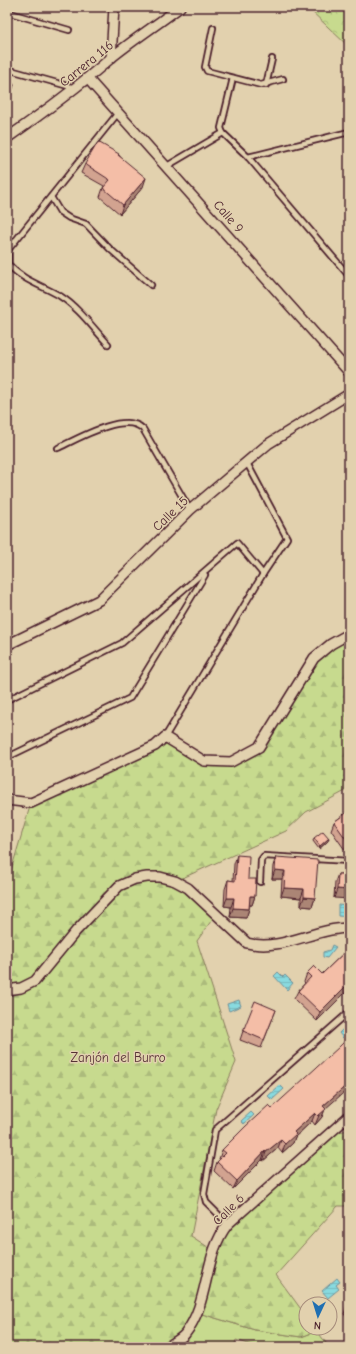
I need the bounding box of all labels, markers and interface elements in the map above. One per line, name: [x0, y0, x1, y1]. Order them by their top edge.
street label: Carrera 116: [56, 37, 116, 90]
street label: Calle 9: [210, 197, 247, 236]
street label: Calle 15: [150, 493, 191, 534]
park label: Zanjón del Burro: [70, 1050, 166, 1065]
street label: Calle 6: [210, 1191, 247, 1228]
north arrow: [298, 1296, 338, 1336]
text: N: [313, 1319, 321, 1332]

